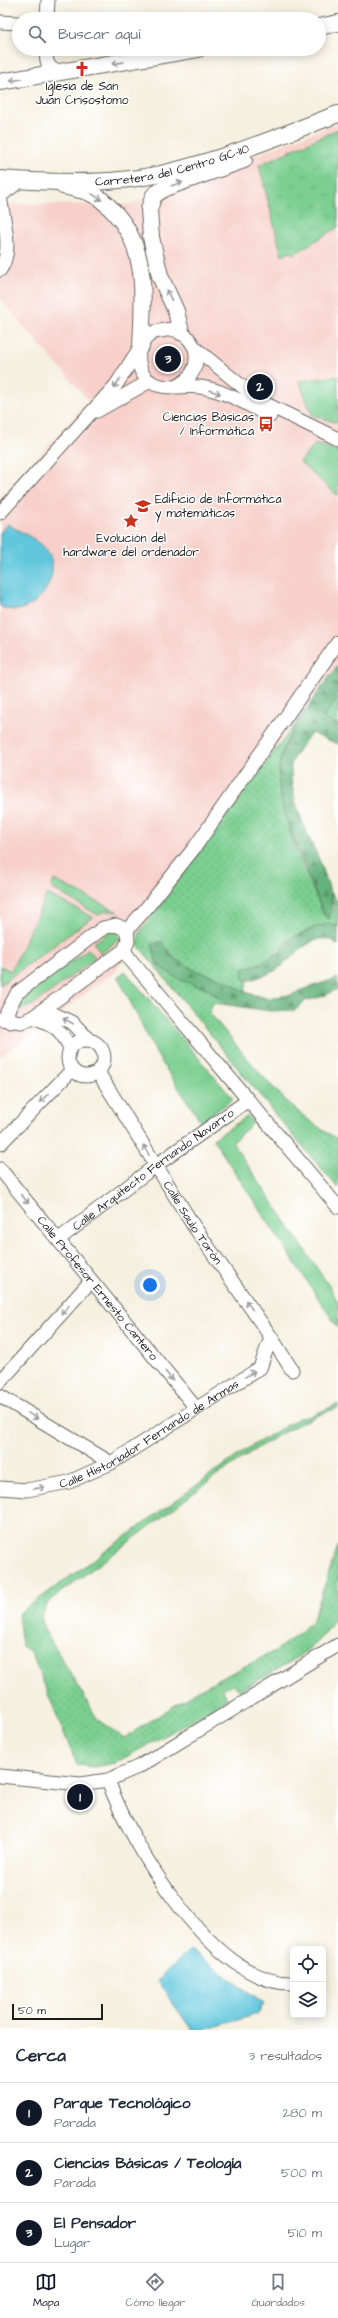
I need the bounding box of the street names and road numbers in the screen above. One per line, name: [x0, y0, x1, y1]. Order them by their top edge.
street label: Carretera del Centro GC-110: [95, 140, 252, 190]
street label: Calle Arquitecto Fernando Navarro: [69, 1104, 238, 1234]
street label: Calle Saulo Torón: [159, 1178, 226, 1268]
street label: Calle Profesor Ernesto Cantero: [33, 1212, 162, 1364]
street label: Calle Historiador Fernando de Armas: [58, 1375, 242, 1492]

